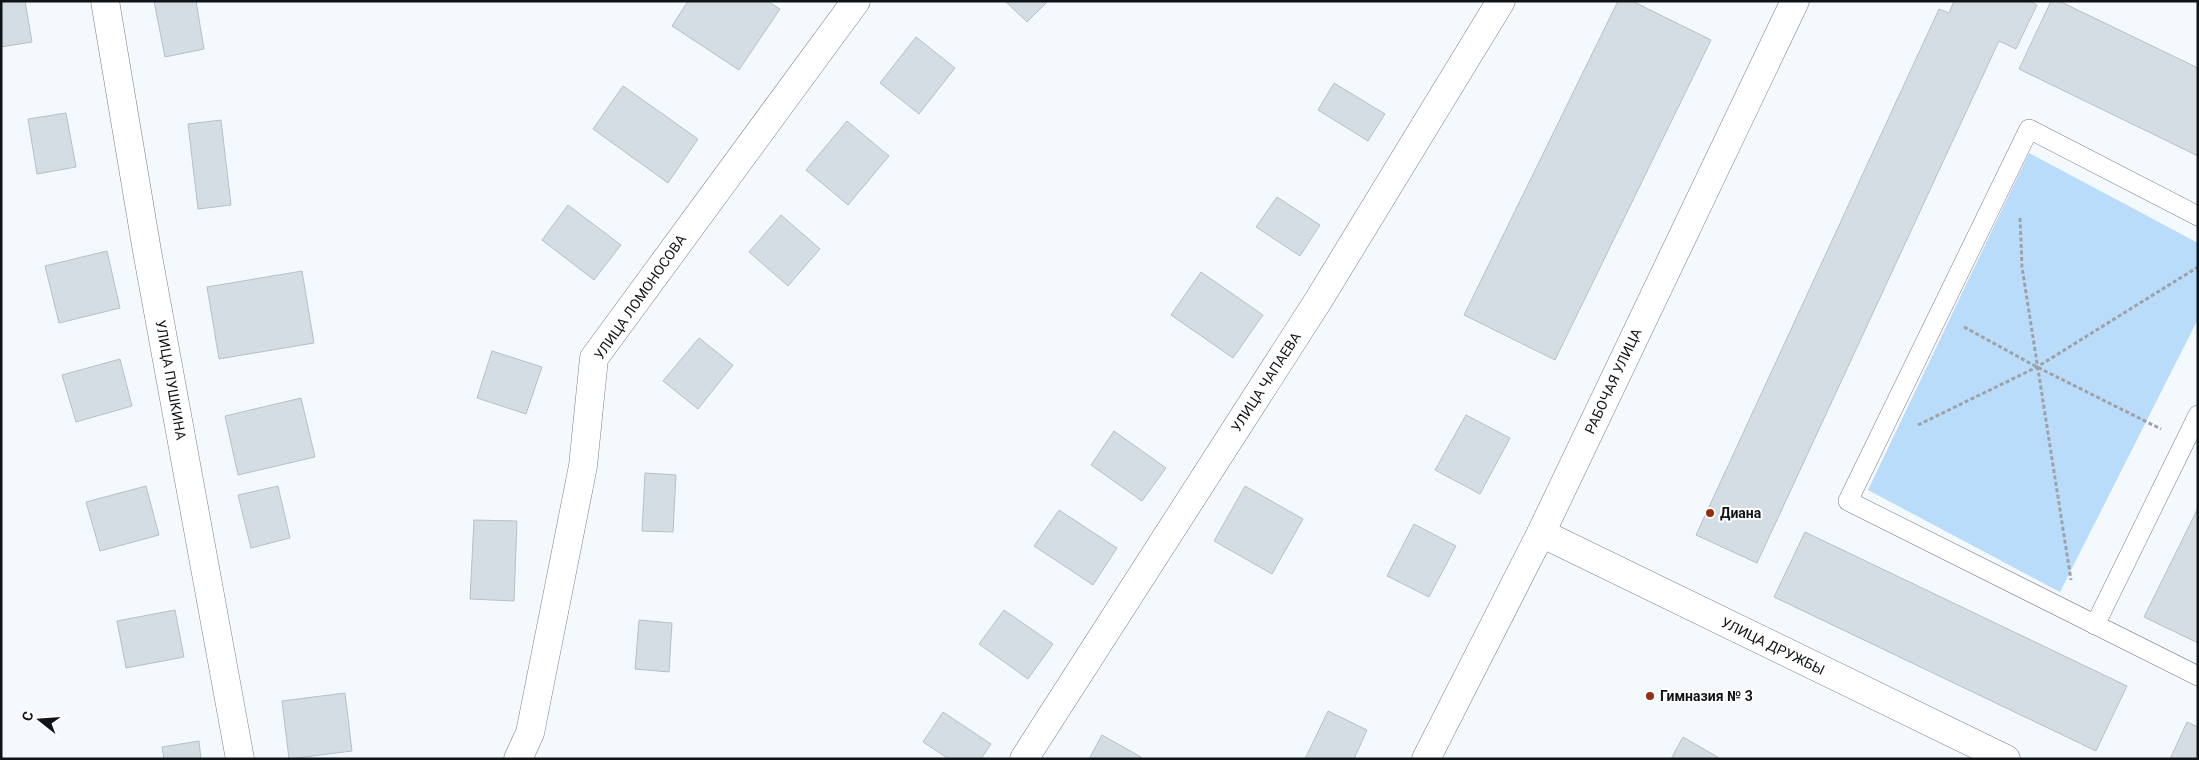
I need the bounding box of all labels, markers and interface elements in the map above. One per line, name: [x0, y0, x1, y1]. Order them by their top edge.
street label: УЛИЦА ЛОМОНОСОВА: [591, 231, 689, 363]
street label: УЛИЦА ПУШКИНА: [153, 319, 189, 441]
street label: РАБОЧАЯ УЛИЦА: [1582, 326, 1644, 436]
street label: УЛИЦА ЧАПАЕВА: [1228, 329, 1304, 435]
place label: Диана: [1720, 505, 1762, 521]
marker: Диана: [1704, 507, 1716, 519]
street label: УЛИЦА ДРУЖБЫ: [1719, 614, 1827, 678]
place label: Гимназия № 3: [1660, 688, 1753, 704]
marker: Гимназия № 3: [1644, 690, 1656, 702]
north arrow: [15, 695, 65, 745]
text: С: [19, 709, 37, 723]

